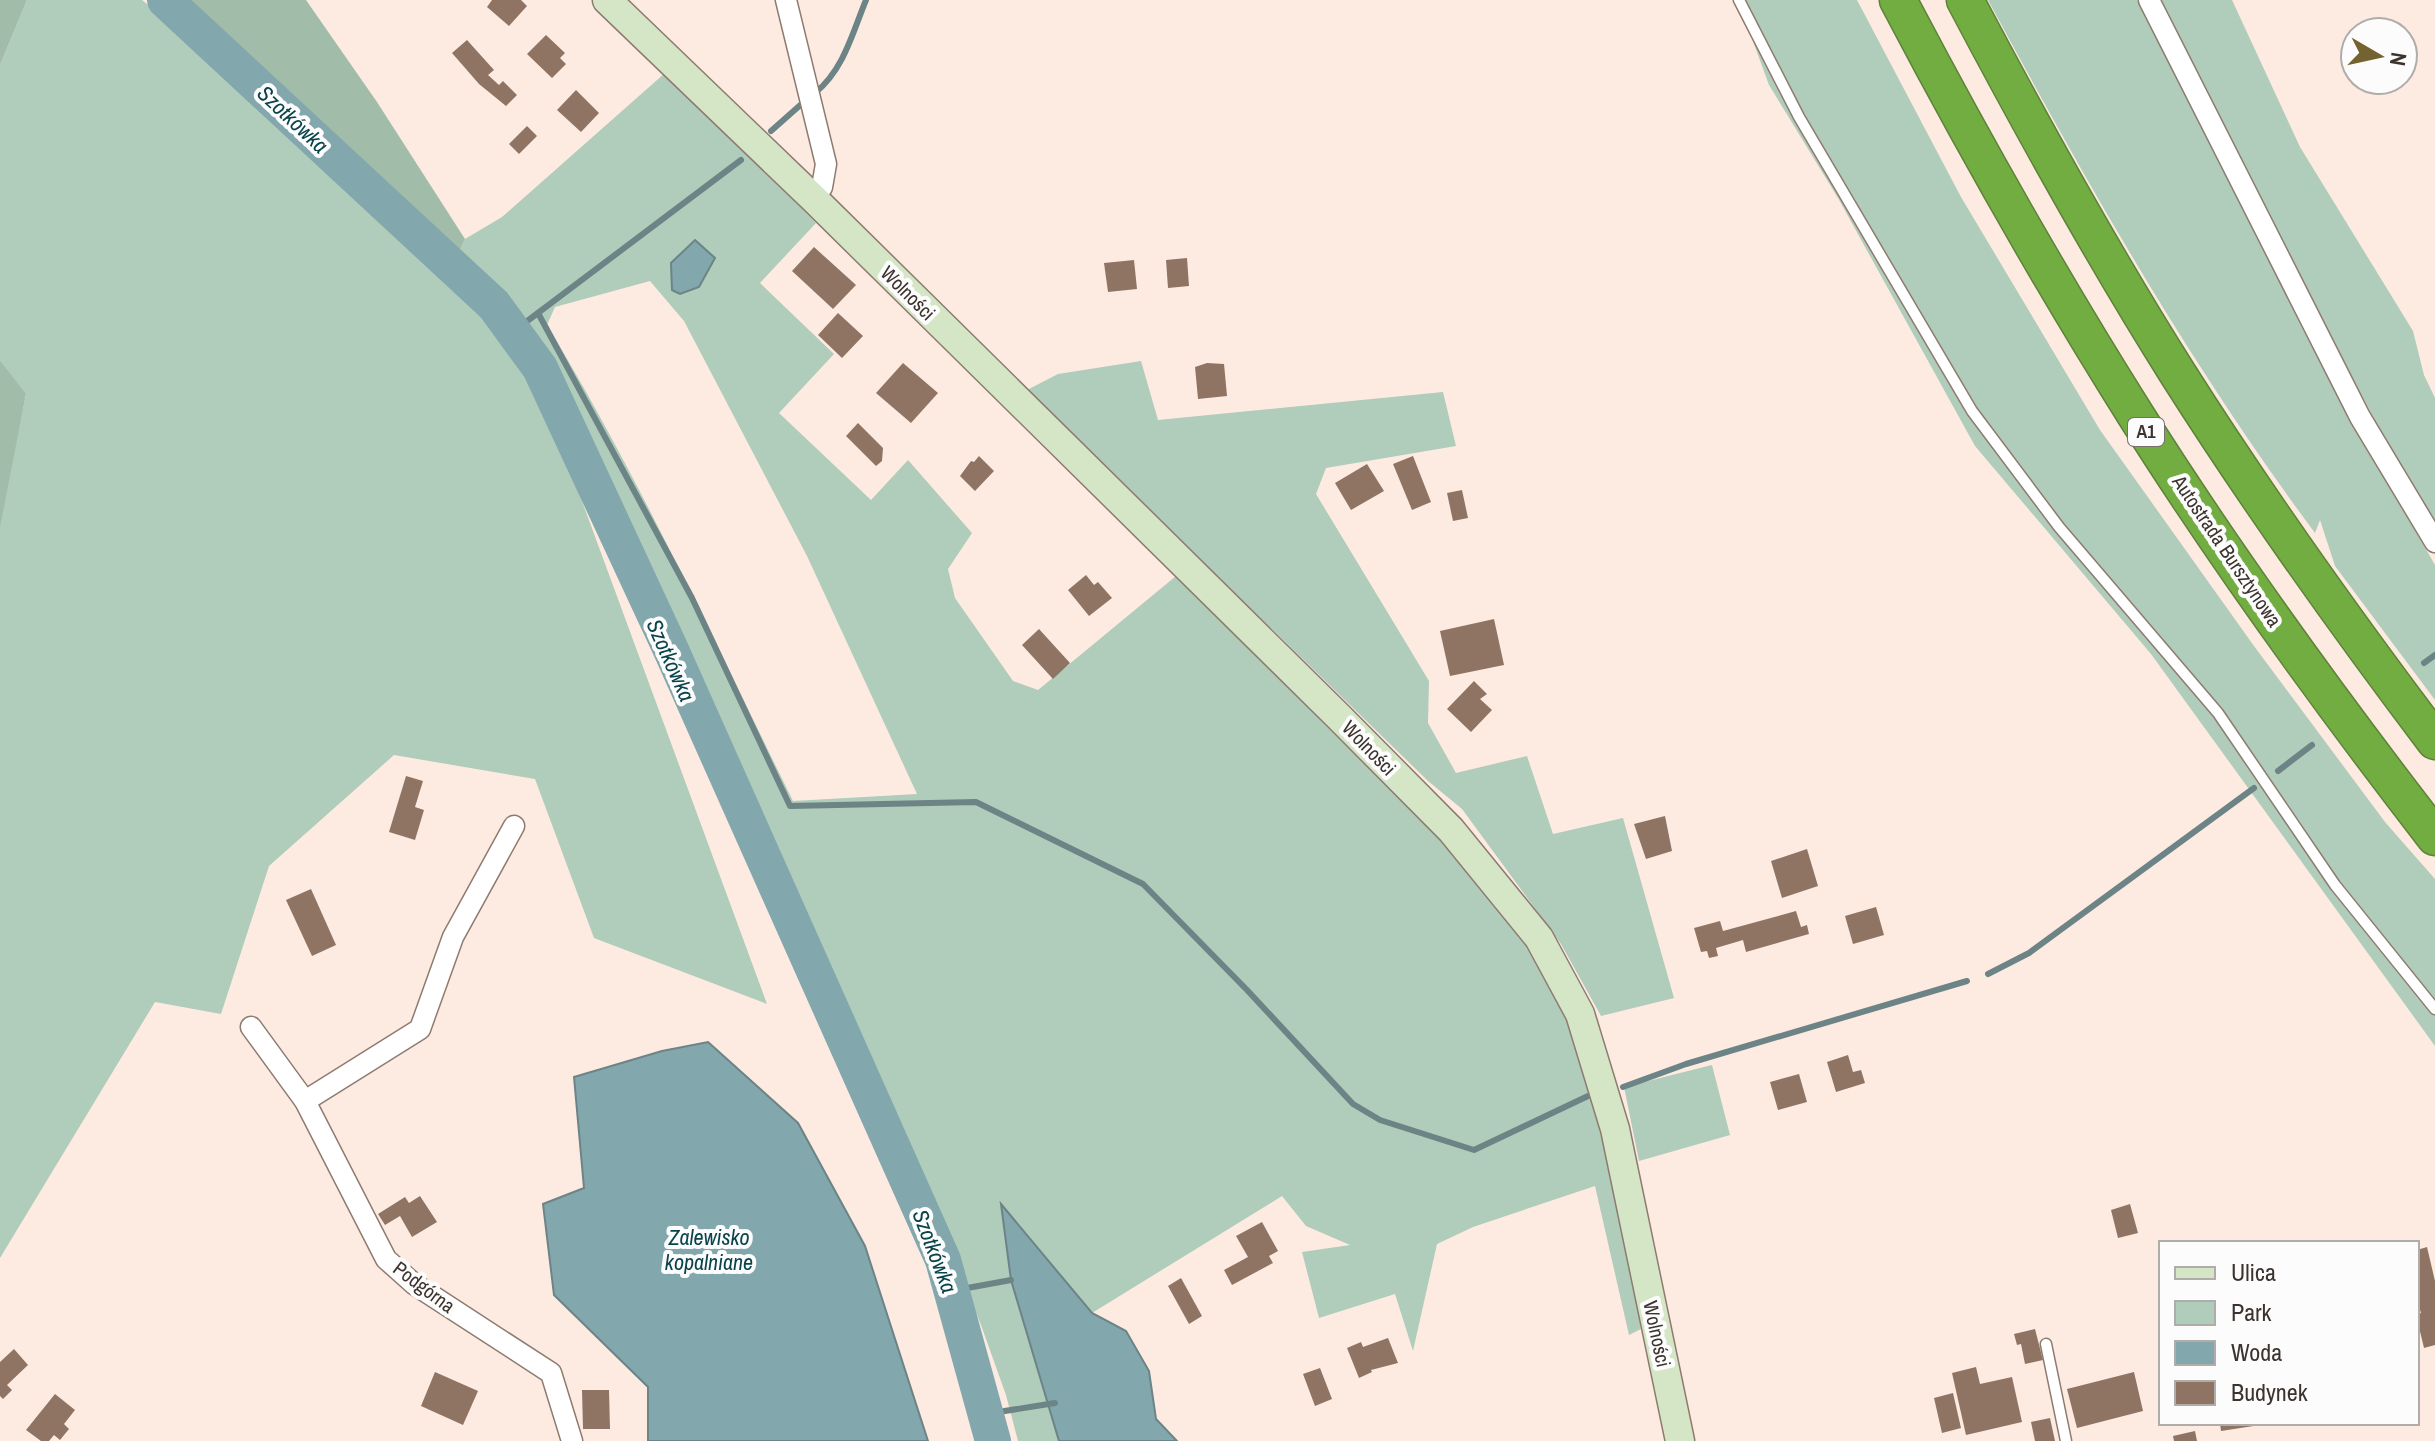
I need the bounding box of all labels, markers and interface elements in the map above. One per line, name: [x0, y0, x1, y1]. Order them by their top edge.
north arrow: [2339, 16, 2419, 96]
text: N: [2383, 50, 2415, 68]
water label: Szotkówka: [251, 78, 335, 160]
street label: Wolności: [875, 259, 942, 326]
road number: A1: [2128, 418, 2164, 446]
street label: Autostrada Bursztynowa: [2166, 469, 2288, 632]
water label: Szotkówka: [640, 614, 702, 706]
street label: Wolności: [1336, 714, 1402, 781]
water label: Szotkówka: [905, 1205, 965, 1297]
water label: Zalewisko kopalniane: [665, 1222, 753, 1277]
legend: [2159, 1241, 2419, 1425]
street label: Podgórna: [388, 1254, 461, 1319]
text: Ulica: [2231, 1256, 2276, 1288]
text: Park: [2231, 1296, 2272, 1328]
street label: Wolności: [1637, 1298, 1678, 1370]
text: Woda: [2231, 1336, 2282, 1368]
text: Budynek: [2231, 1376, 2308, 1408]

